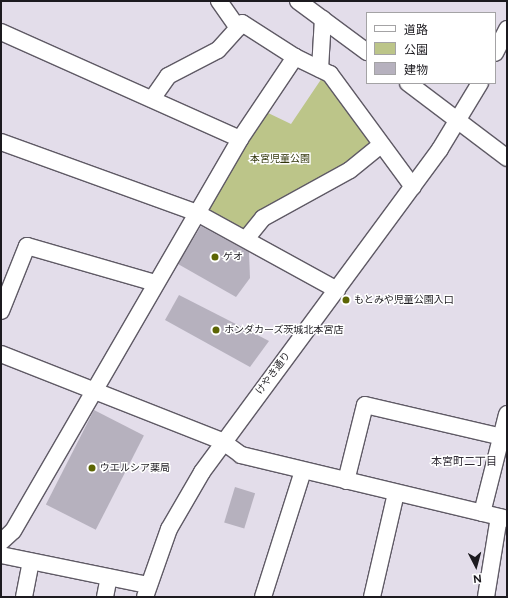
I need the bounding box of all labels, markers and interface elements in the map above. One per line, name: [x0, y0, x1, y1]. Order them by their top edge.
legend: [366, 12, 496, 84]
text: 道路: [404, 23, 428, 37]
text: 公園: [404, 43, 428, 57]
text: 建物: [404, 63, 428, 77]
park label: 本宮児童公園: [250, 153, 310, 165]
place label: ゲオ: [223, 251, 243, 263]
marker: ゲオ: [210, 252, 220, 262]
place label: もとみや児童公園入口: [354, 294, 454, 306]
marker: もとみや児童公園入口: [341, 295, 351, 305]
place label: ホンダカーズ茨城北本宮店: [224, 324, 344, 336]
marker: ホンダカーズ茨城北本宮店: [211, 325, 221, 335]
street label: けやき通り: [253, 349, 293, 397]
district label: 本宮町二丁目: [431, 455, 497, 469]
place label: ウエルシア薬局: [100, 462, 170, 474]
marker: ウエルシア薬局: [87, 463, 97, 473]
north arrow: [456, 546, 496, 586]
text: N: [472, 572, 482, 585]

